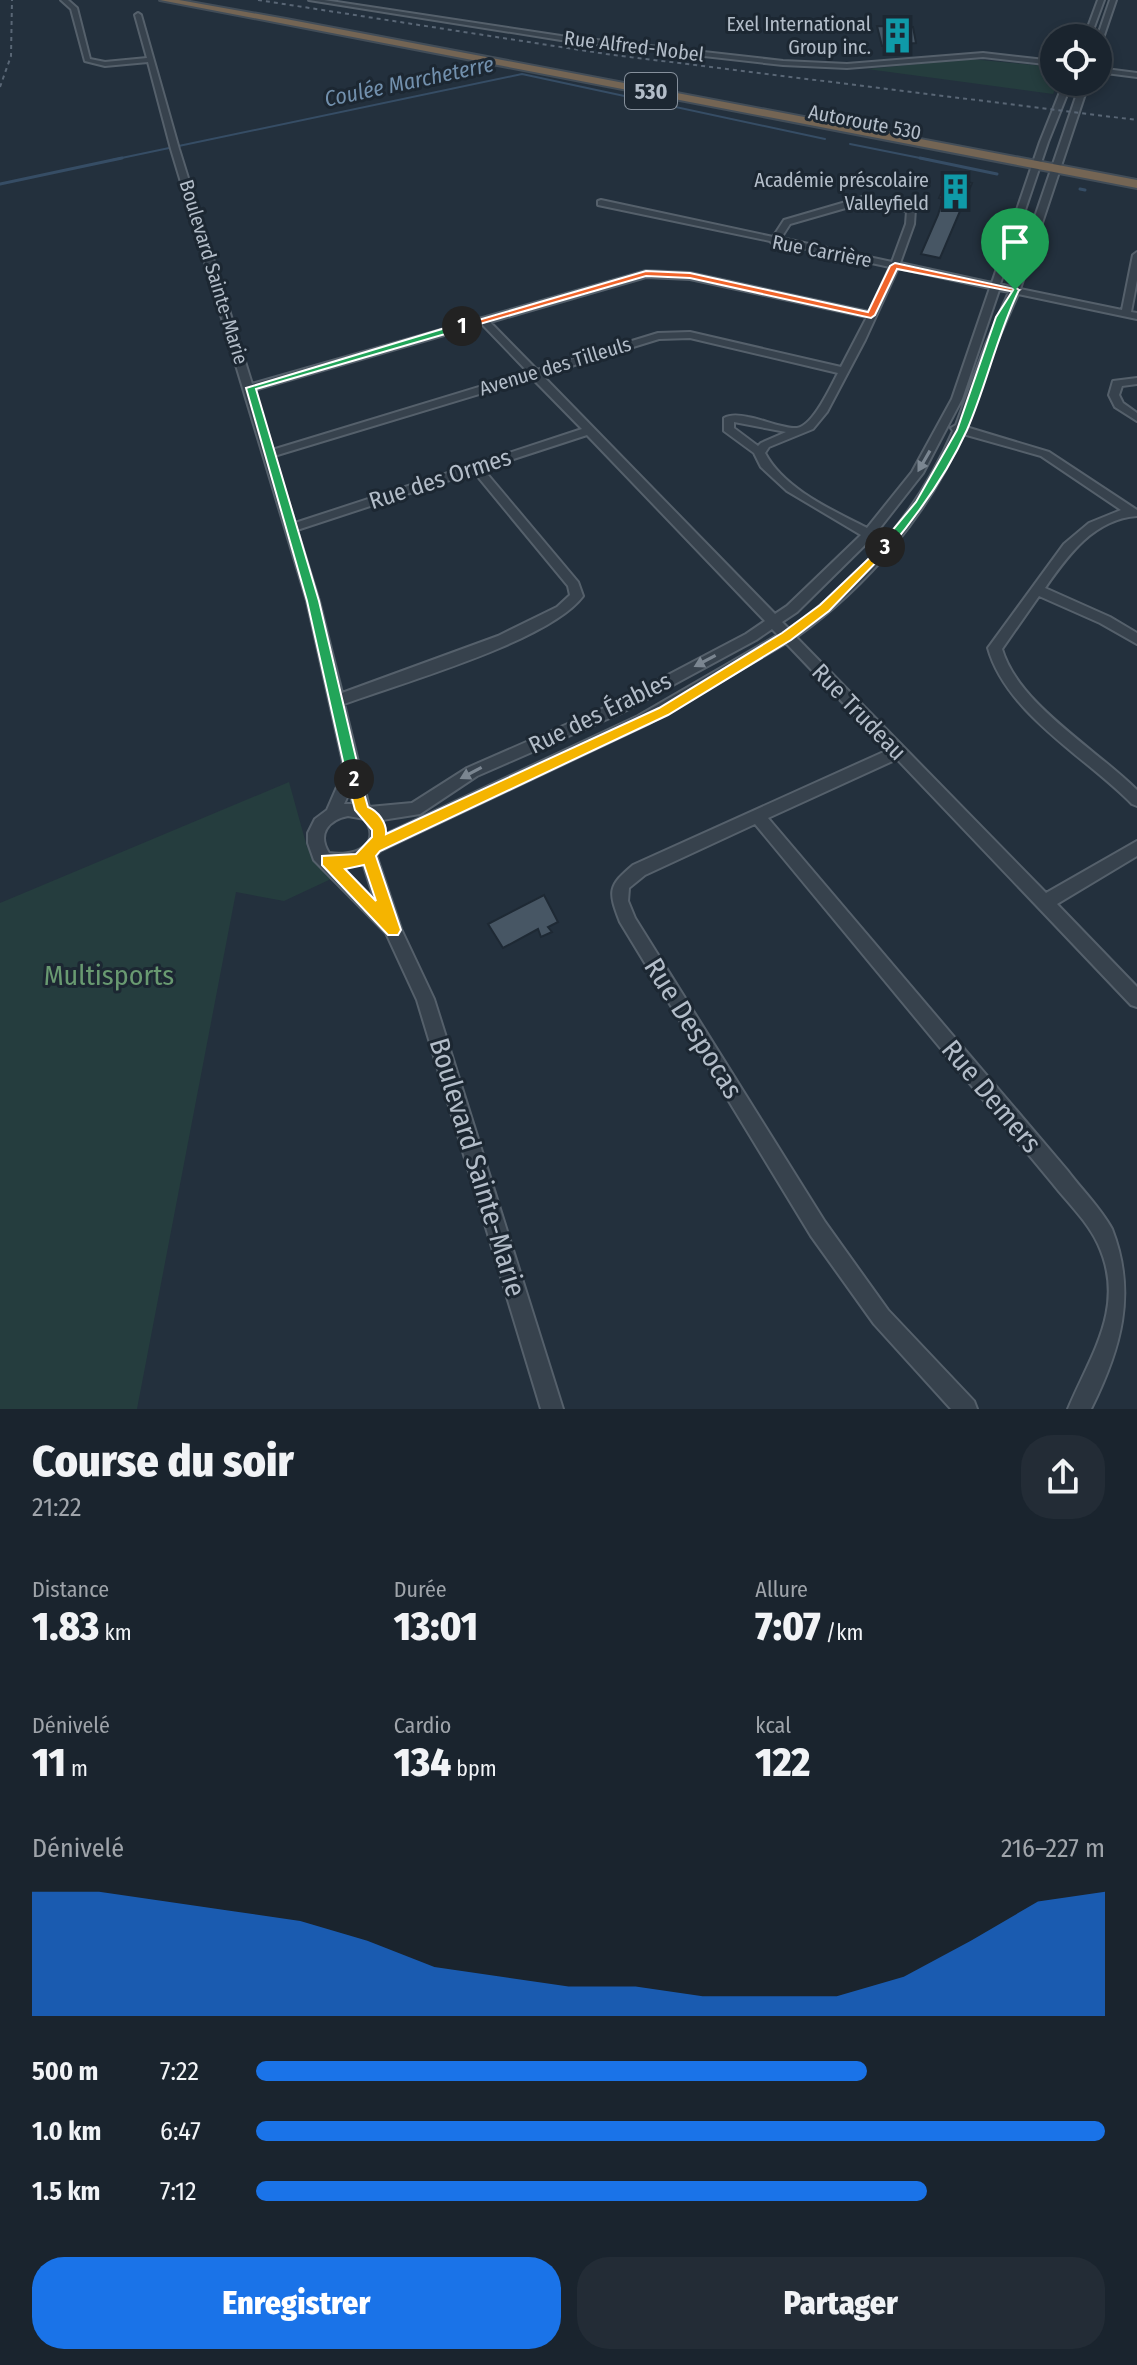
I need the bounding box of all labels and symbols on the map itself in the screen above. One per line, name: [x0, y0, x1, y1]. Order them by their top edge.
place label: Exel International Group inc.: [726, 12, 871, 59]
building icon: Exel International Group inc.: [878, 16, 916, 54]
street label: Rue Alfred-Nobel: [563, 26, 705, 66]
water label: Coulée Marcheterre: [322, 50, 496, 113]
road number: 530: [625, 73, 677, 109]
street label: Autoroute 530: [807, 99, 923, 145]
place label: Académie préscolaire Valleyfield: [754, 168, 929, 215]
building icon: Académie préscolaire Valleyfield: [936, 172, 974, 210]
street label: Boulevard Sainte-Marie: [174, 177, 254, 367]
pin: [981, 208, 1049, 290]
street label: Rue Carrière: [770, 230, 874, 272]
pin: 1: [442, 306, 482, 346]
street label: Avenue des Tilleuls: [476, 331, 634, 401]
street label: Rue des Ormes: [365, 443, 515, 515]
one-way arrow: [917, 450, 931, 472]
pin: 3: [865, 527, 905, 567]
one-way arrow: [694, 653, 716, 667]
street label: Rue Trudeau: [806, 658, 912, 766]
street label: Rue des Érables: [524, 665, 676, 760]
pin: 2: [334, 759, 374, 799]
one-way arrow: [460, 766, 482, 780]
street label: Rue Despocas: [637, 952, 750, 1105]
park label: Multisports: [44, 959, 174, 992]
street label: Rue Demers: [935, 1033, 1048, 1159]
street label: Boulevard Sainte-Marie: [422, 1034, 533, 1300]

